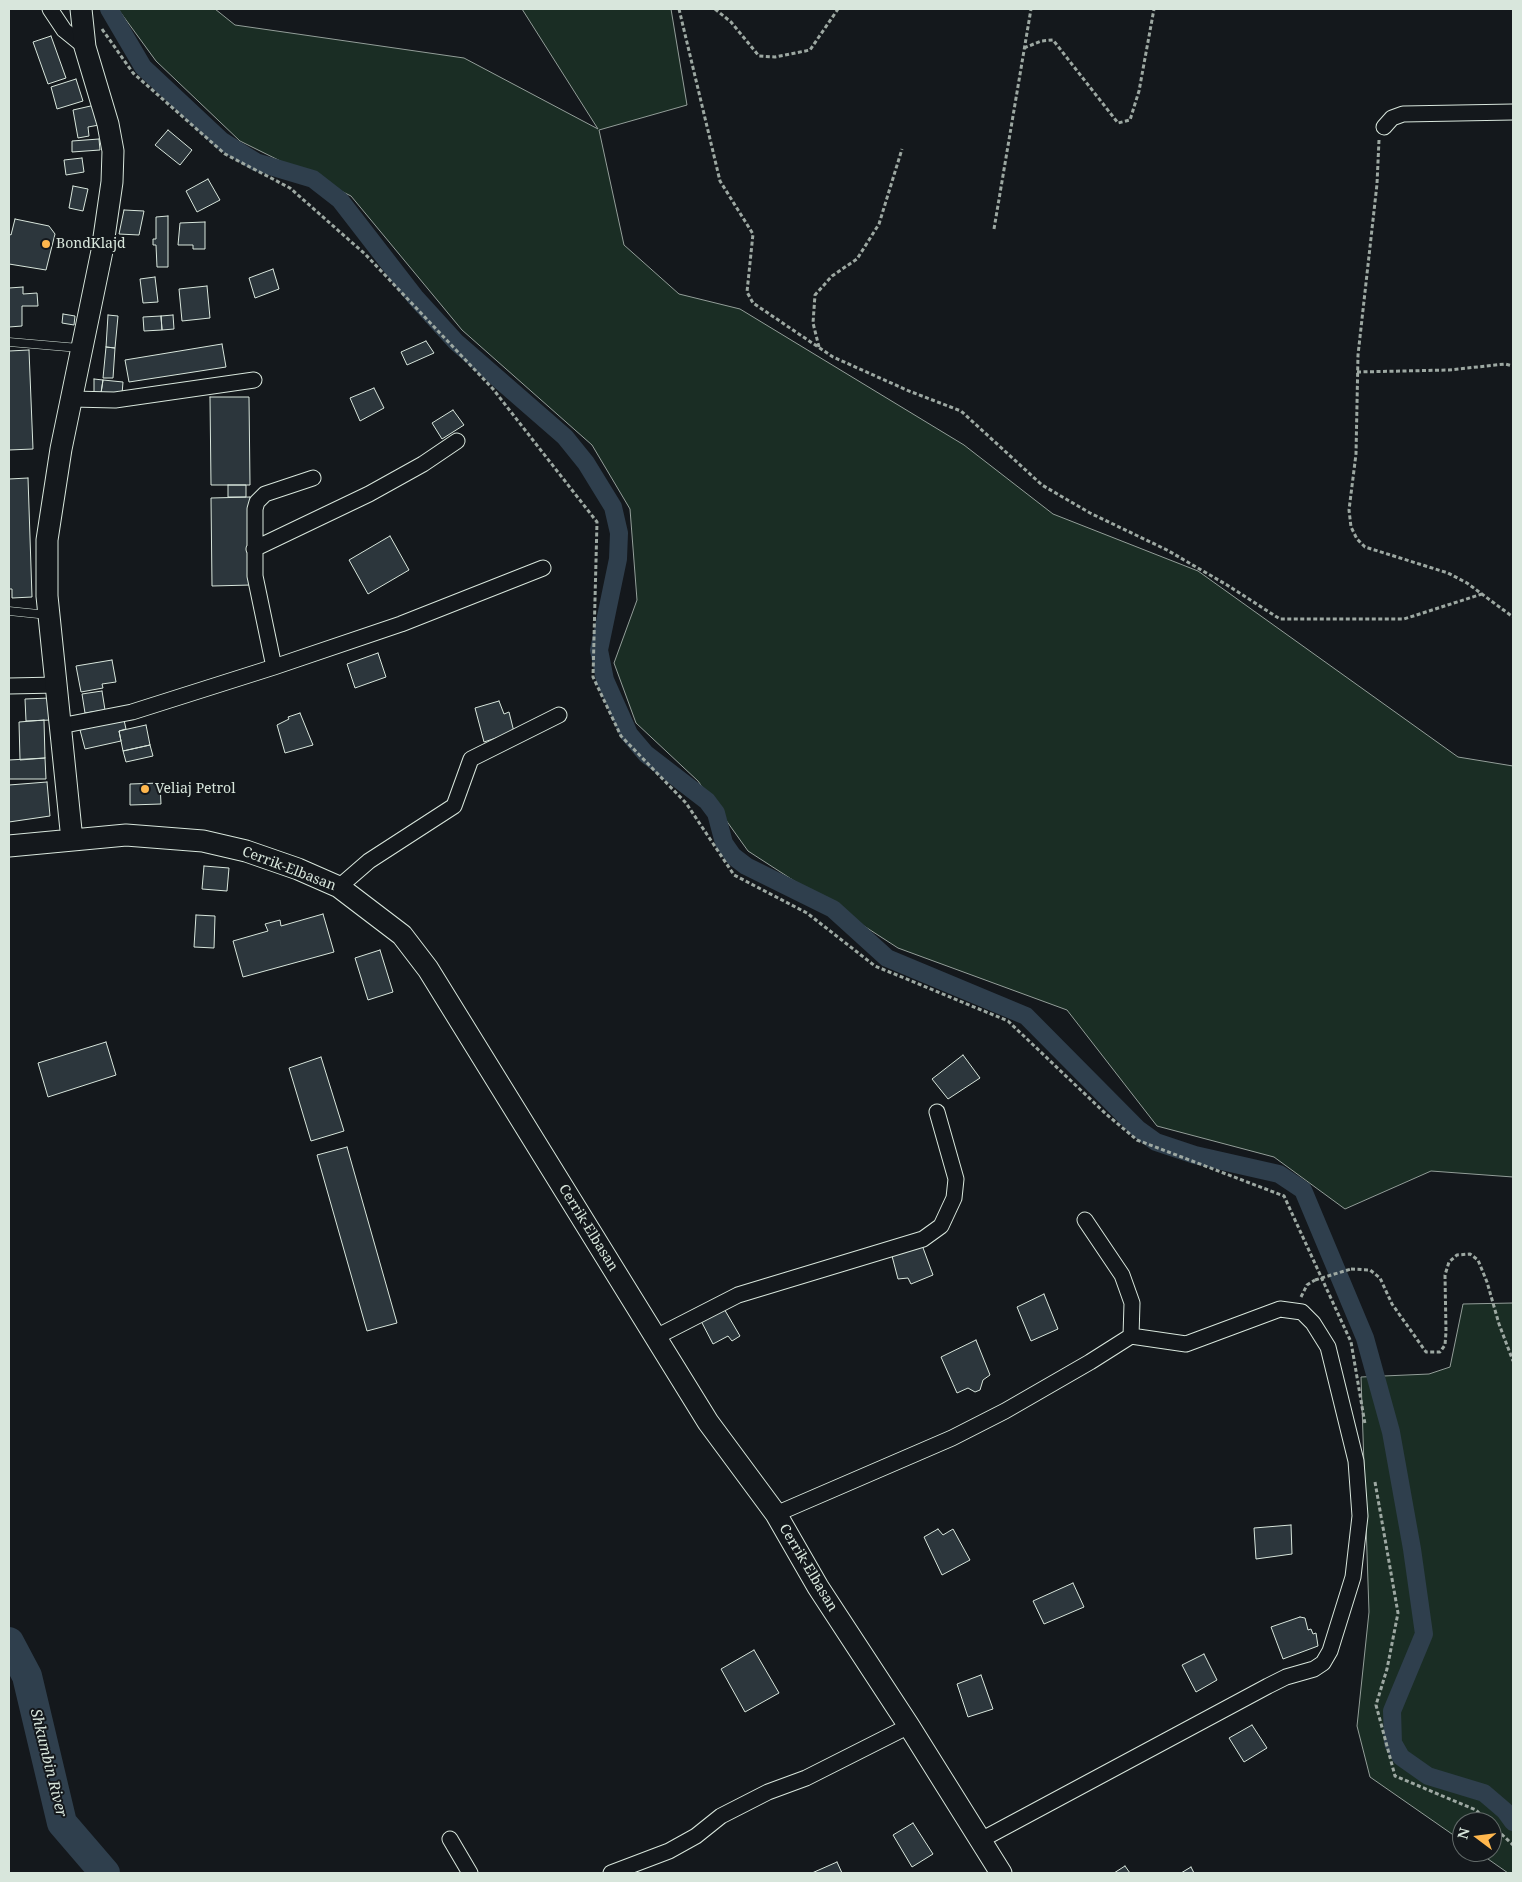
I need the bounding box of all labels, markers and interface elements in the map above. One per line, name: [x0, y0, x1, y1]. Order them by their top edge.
place label: BondKlajd: [56, 236, 126, 252]
marker: BondKlajd: [40, 238, 52, 250]
place label: Veliaj Petrol: [155, 781, 236, 797]
marker: Veliaj Petrol: [139, 783, 151, 795]
street label: Cerrik-Elbasan: [240, 843, 338, 895]
street label: Cerrik-Elbasan: [555, 1182, 621, 1274]
street label: Cerrik-Elbasan: [775, 1521, 841, 1615]
water label: Shkumbin River: [26, 1707, 70, 1819]
north arrow: [1452, 1812, 1502, 1862]
text: N: [1452, 1825, 1474, 1841]

